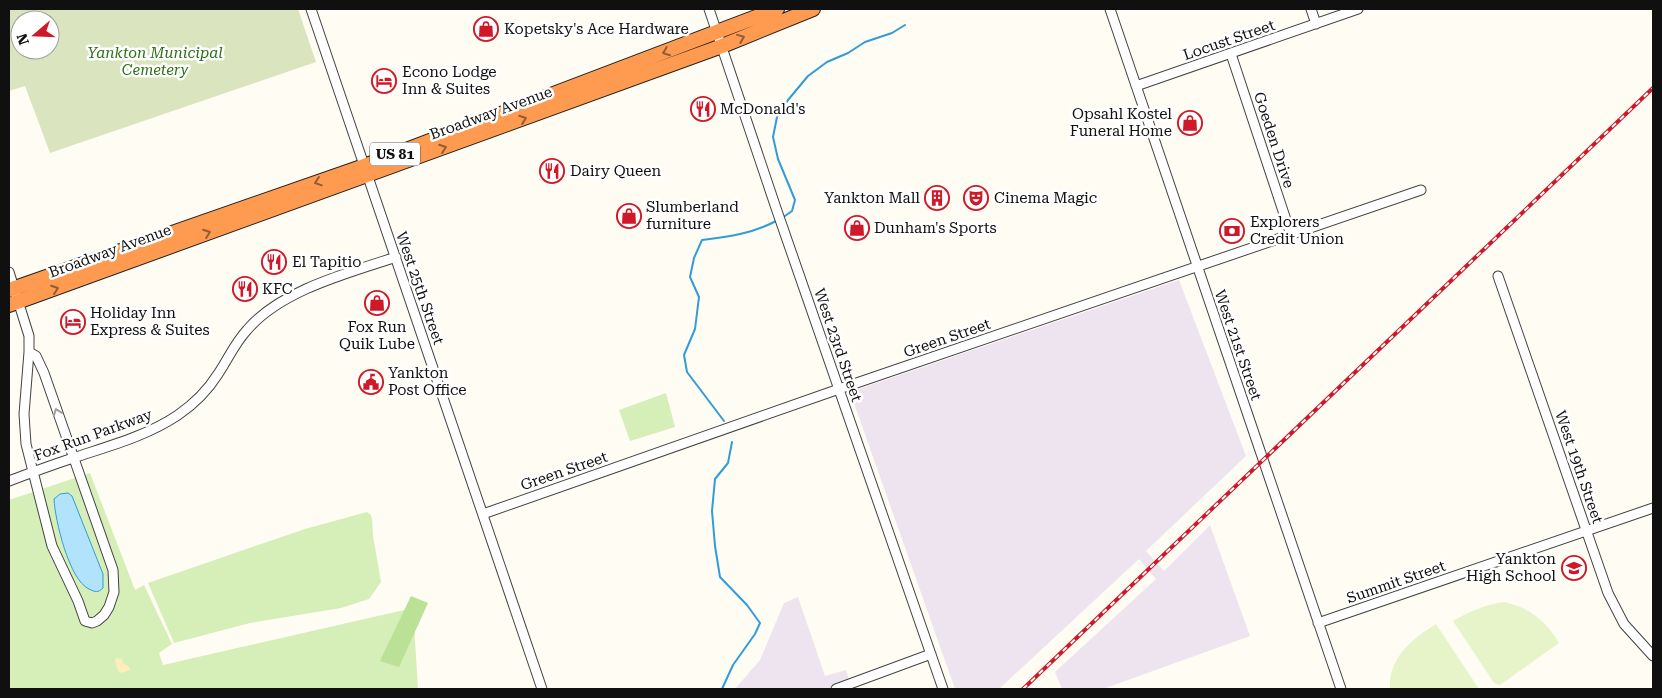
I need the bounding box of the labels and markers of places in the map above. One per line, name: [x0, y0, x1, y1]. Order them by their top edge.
shop icon: Kopetsky's Ace Hardware: [473, 16, 499, 42]
place label: Kopetsky's Ace Hardware: [504, 20, 689, 38]
place label: Econo Lodge Inn & Suites: [402, 63, 497, 98]
hotel icon: Econo Lodge Inn & Suites: [371, 68, 397, 94]
restaurant icon: McDonald's: [690, 96, 716, 122]
place label: McDonald's: [720, 100, 806, 118]
place label: Opsahl Kostel Funeral Home: [1070, 105, 1172, 140]
shop icon: Opsahl Kostel Funeral Home: [1177, 110, 1203, 136]
restaurant icon: Dairy Queen: [539, 158, 565, 184]
place label: Dairy Queen: [570, 162, 661, 180]
building icon: Yankton Mall: [924, 185, 950, 211]
theatre icon: Cinema Magic: [963, 185, 989, 211]
place label: Yankton Mall: [824, 189, 920, 207]
place label: Cinema Magic: [994, 189, 1097, 207]
place label: Slumberland furniture: [646, 198, 739, 233]
shop icon: Slumberland furniture: [616, 203, 642, 229]
place label: Explorers Credit Union: [1250, 213, 1344, 248]
shop icon: Dunham's Sports: [844, 215, 870, 241]
bank icon: Explorers Credit Union: [1219, 218, 1245, 244]
place label: Dunham's Sports: [874, 219, 997, 237]
restaurant icon: El Tapitio: [261, 249, 287, 275]
place label: El Tapitio: [292, 253, 361, 271]
restaurant icon: KFC: [232, 276, 258, 302]
place label: KFC: [262, 280, 293, 298]
shop icon: Fox Run Quik Lube: [364, 290, 390, 316]
place label: Holiday Inn Express & Suites: [90, 304, 210, 339]
hotel icon: Holiday Inn Express & Suites: [60, 309, 86, 335]
place label: Fox Run Quik Lube: [339, 318, 415, 353]
place label: Yankton Post Office: [388, 364, 467, 399]
public building icon: Yankton Post Office: [358, 369, 384, 395]
place label: Yankton High School: [1466, 550, 1556, 585]
school or university icon: Yankton High School: [1561, 555, 1587, 581]

